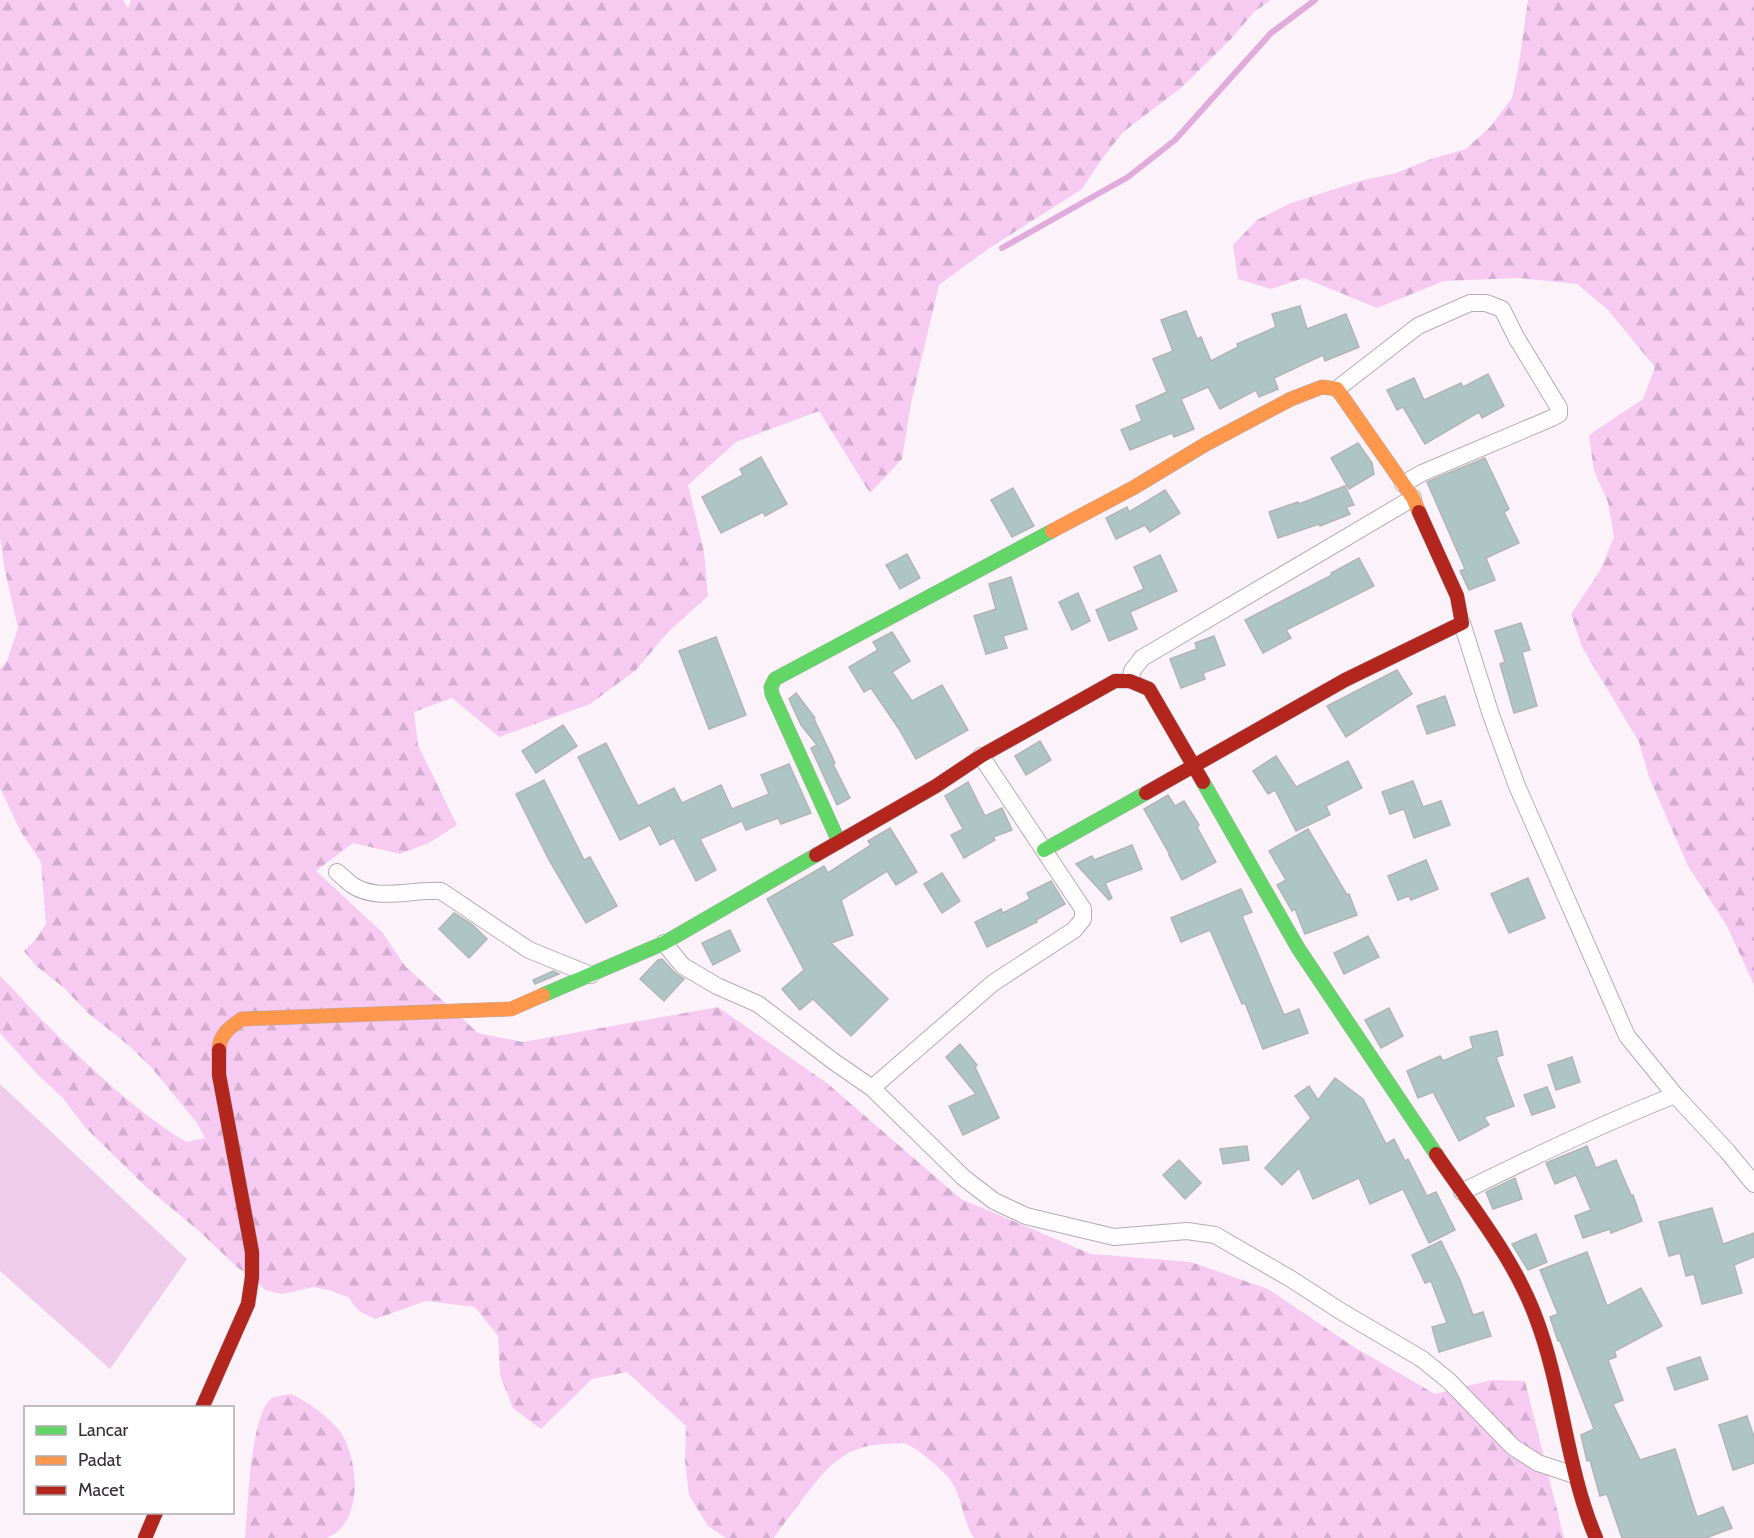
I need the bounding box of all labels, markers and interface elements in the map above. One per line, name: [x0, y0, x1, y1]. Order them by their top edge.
legend: [24, 1406, 234, 1514]
text: Lancar: [78, 1419, 129, 1441]
text: Padat: [78, 1449, 121, 1471]
text: Macet: [78, 1479, 124, 1501]

